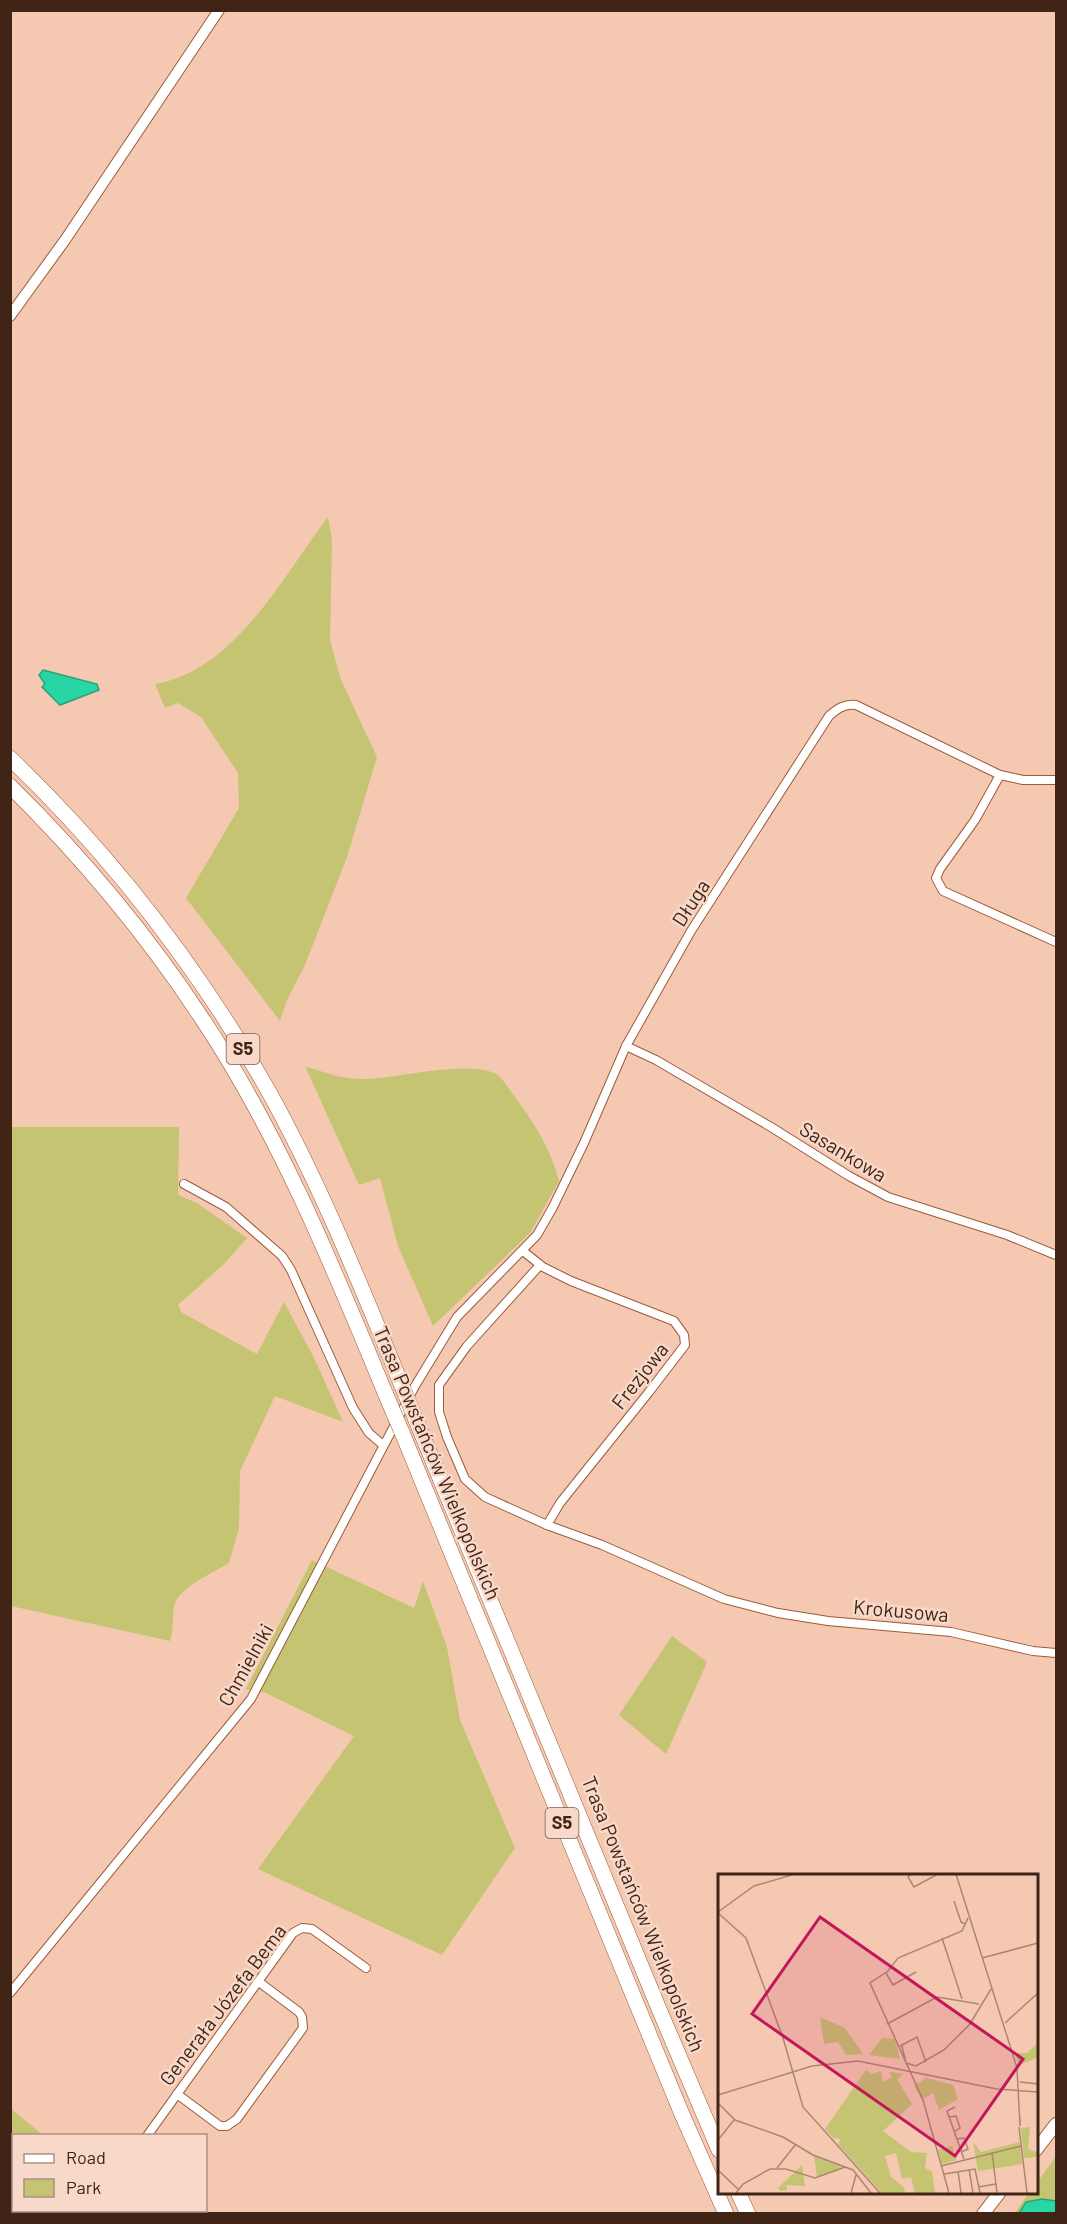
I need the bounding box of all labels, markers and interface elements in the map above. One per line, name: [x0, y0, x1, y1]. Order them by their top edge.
street label: Długa: [666, 875, 714, 930]
road number: S5: [226, 1034, 260, 1064]
street label: Sasankowa: [796, 1116, 891, 1186]
street label: Trasa Powstańców Wielkopolskich: [369, 1322, 507, 1603]
street label: Frezjowa: [606, 1337, 673, 1413]
street label: Krokusowa: [852, 1594, 950, 1626]
street label: Chmielniki: [213, 1619, 278, 1710]
street label: Trasa Powstańców Wielkopolskich: [578, 1772, 710, 2055]
road number: S5: [546, 1808, 578, 1838]
inset map: [718, 1874, 1037, 2194]
street label: Generała Józefa Bema: [154, 1919, 291, 2090]
legend: [12, 2134, 207, 2212]
text: Road: [66, 2146, 106, 2168]
text: Park: [66, 2176, 101, 2198]

